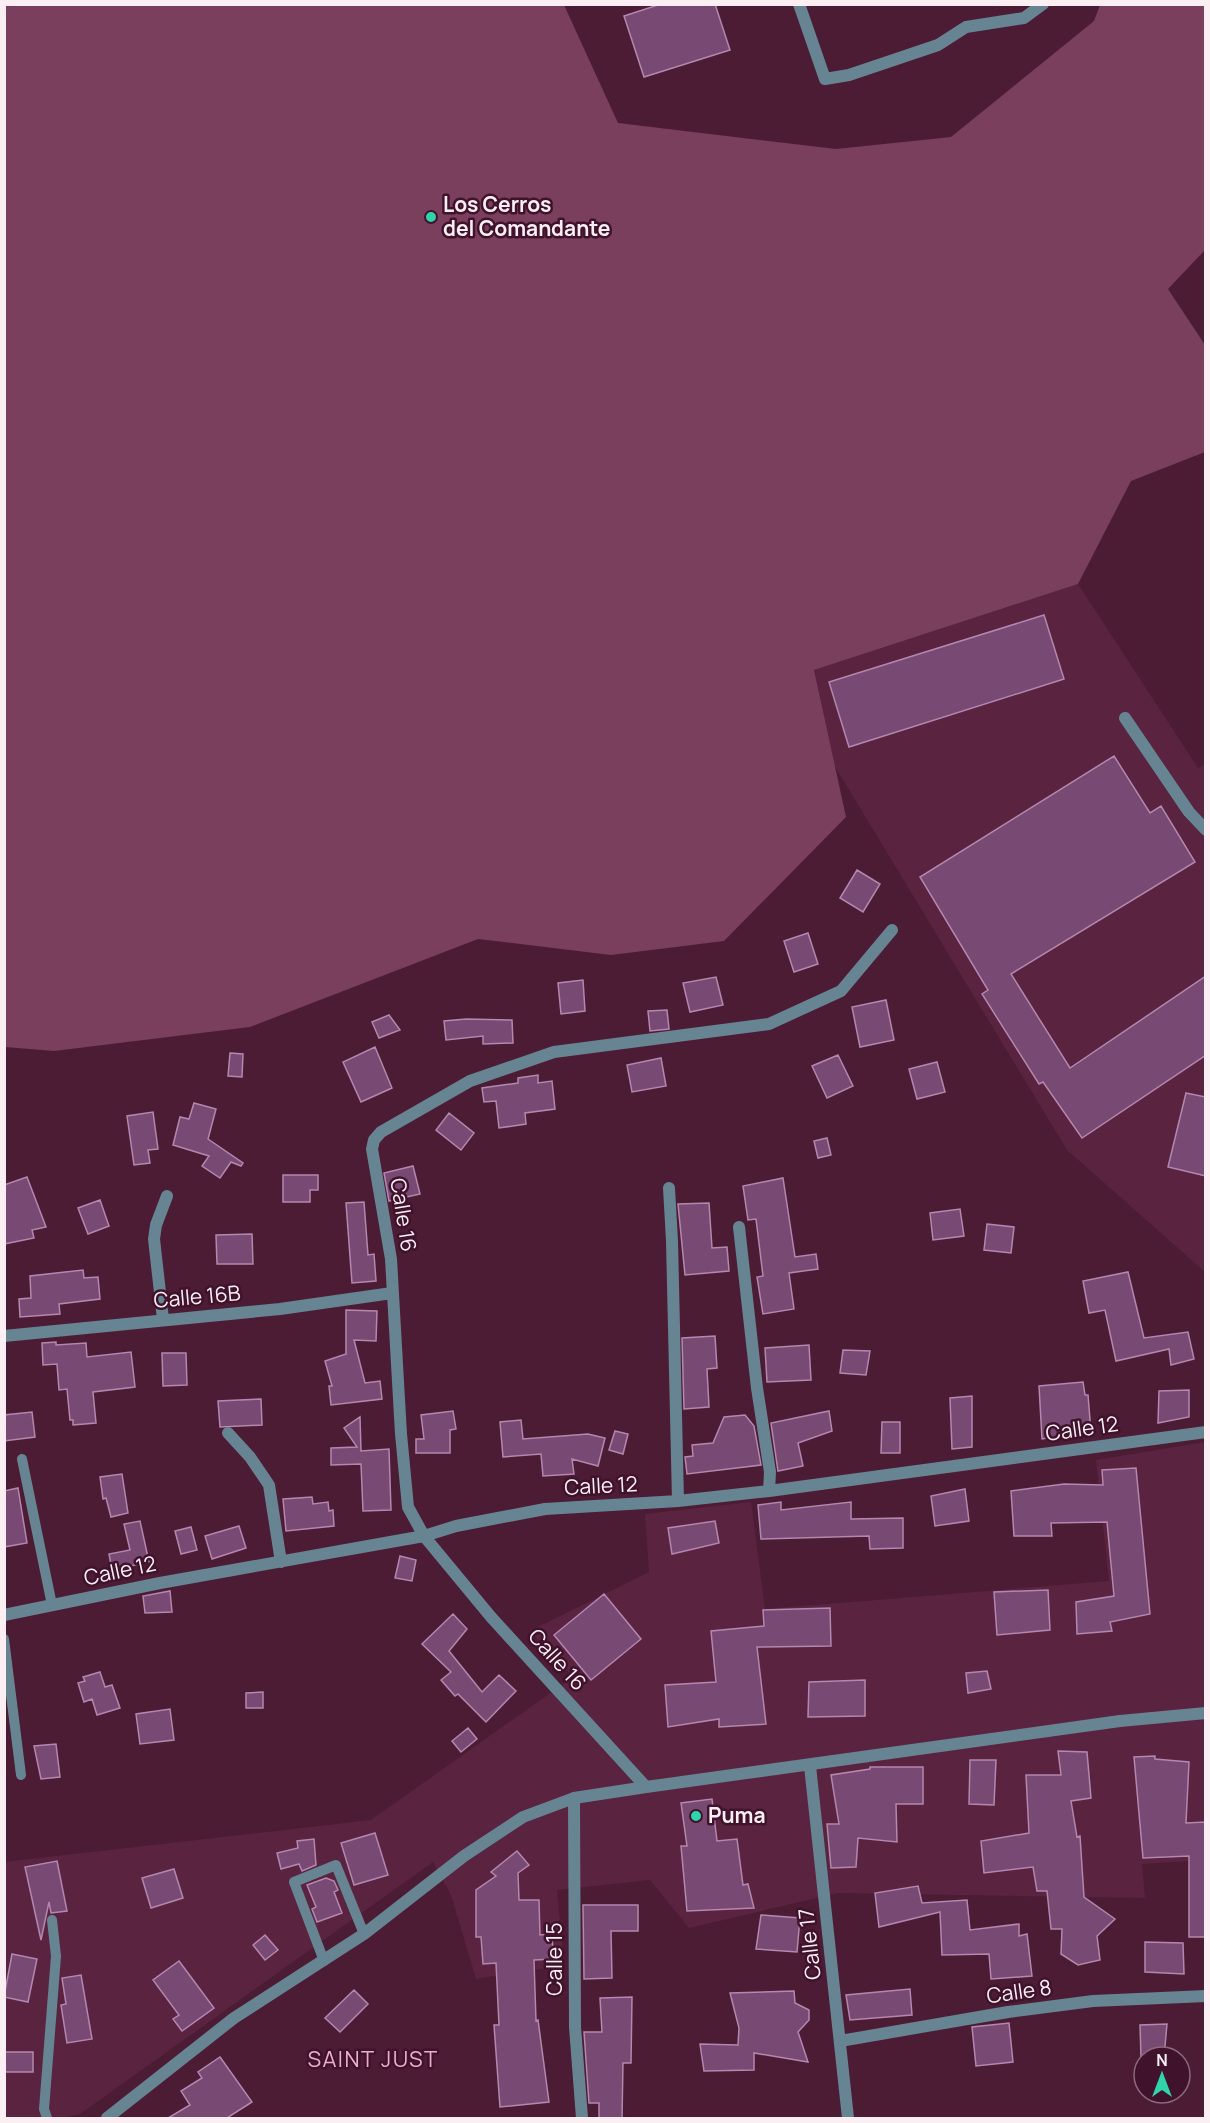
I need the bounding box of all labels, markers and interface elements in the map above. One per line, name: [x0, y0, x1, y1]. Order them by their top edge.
place label: Los Cerros del Comandante: [443, 190, 610, 242]
marker: Los Cerros del Comandante: [424, 210, 438, 224]
street label: Calle 16: [384, 1176, 424, 1254]
street label: Calle 16B: [152, 1278, 242, 1314]
street label: Calle 12: [1044, 1409, 1120, 1447]
street label: Calle 12: [564, 1469, 638, 1501]
street label: Calle 12: [81, 1549, 158, 1591]
street label: Calle 16: [523, 1622, 593, 1696]
place label: Puma: [708, 1801, 766, 1829]
marker: Puma: [689, 1809, 703, 1823]
street label: Calle 17: [791, 1907, 827, 1981]
street label: Calle 15: [540, 1922, 568, 1996]
street label: Calle 8: [985, 1973, 1053, 2009]
district label: SAINT JUST: [307, 2044, 439, 2074]
north arrow: [1132, 2045, 1192, 2105]
text: N: [1156, 2049, 1168, 2071]

